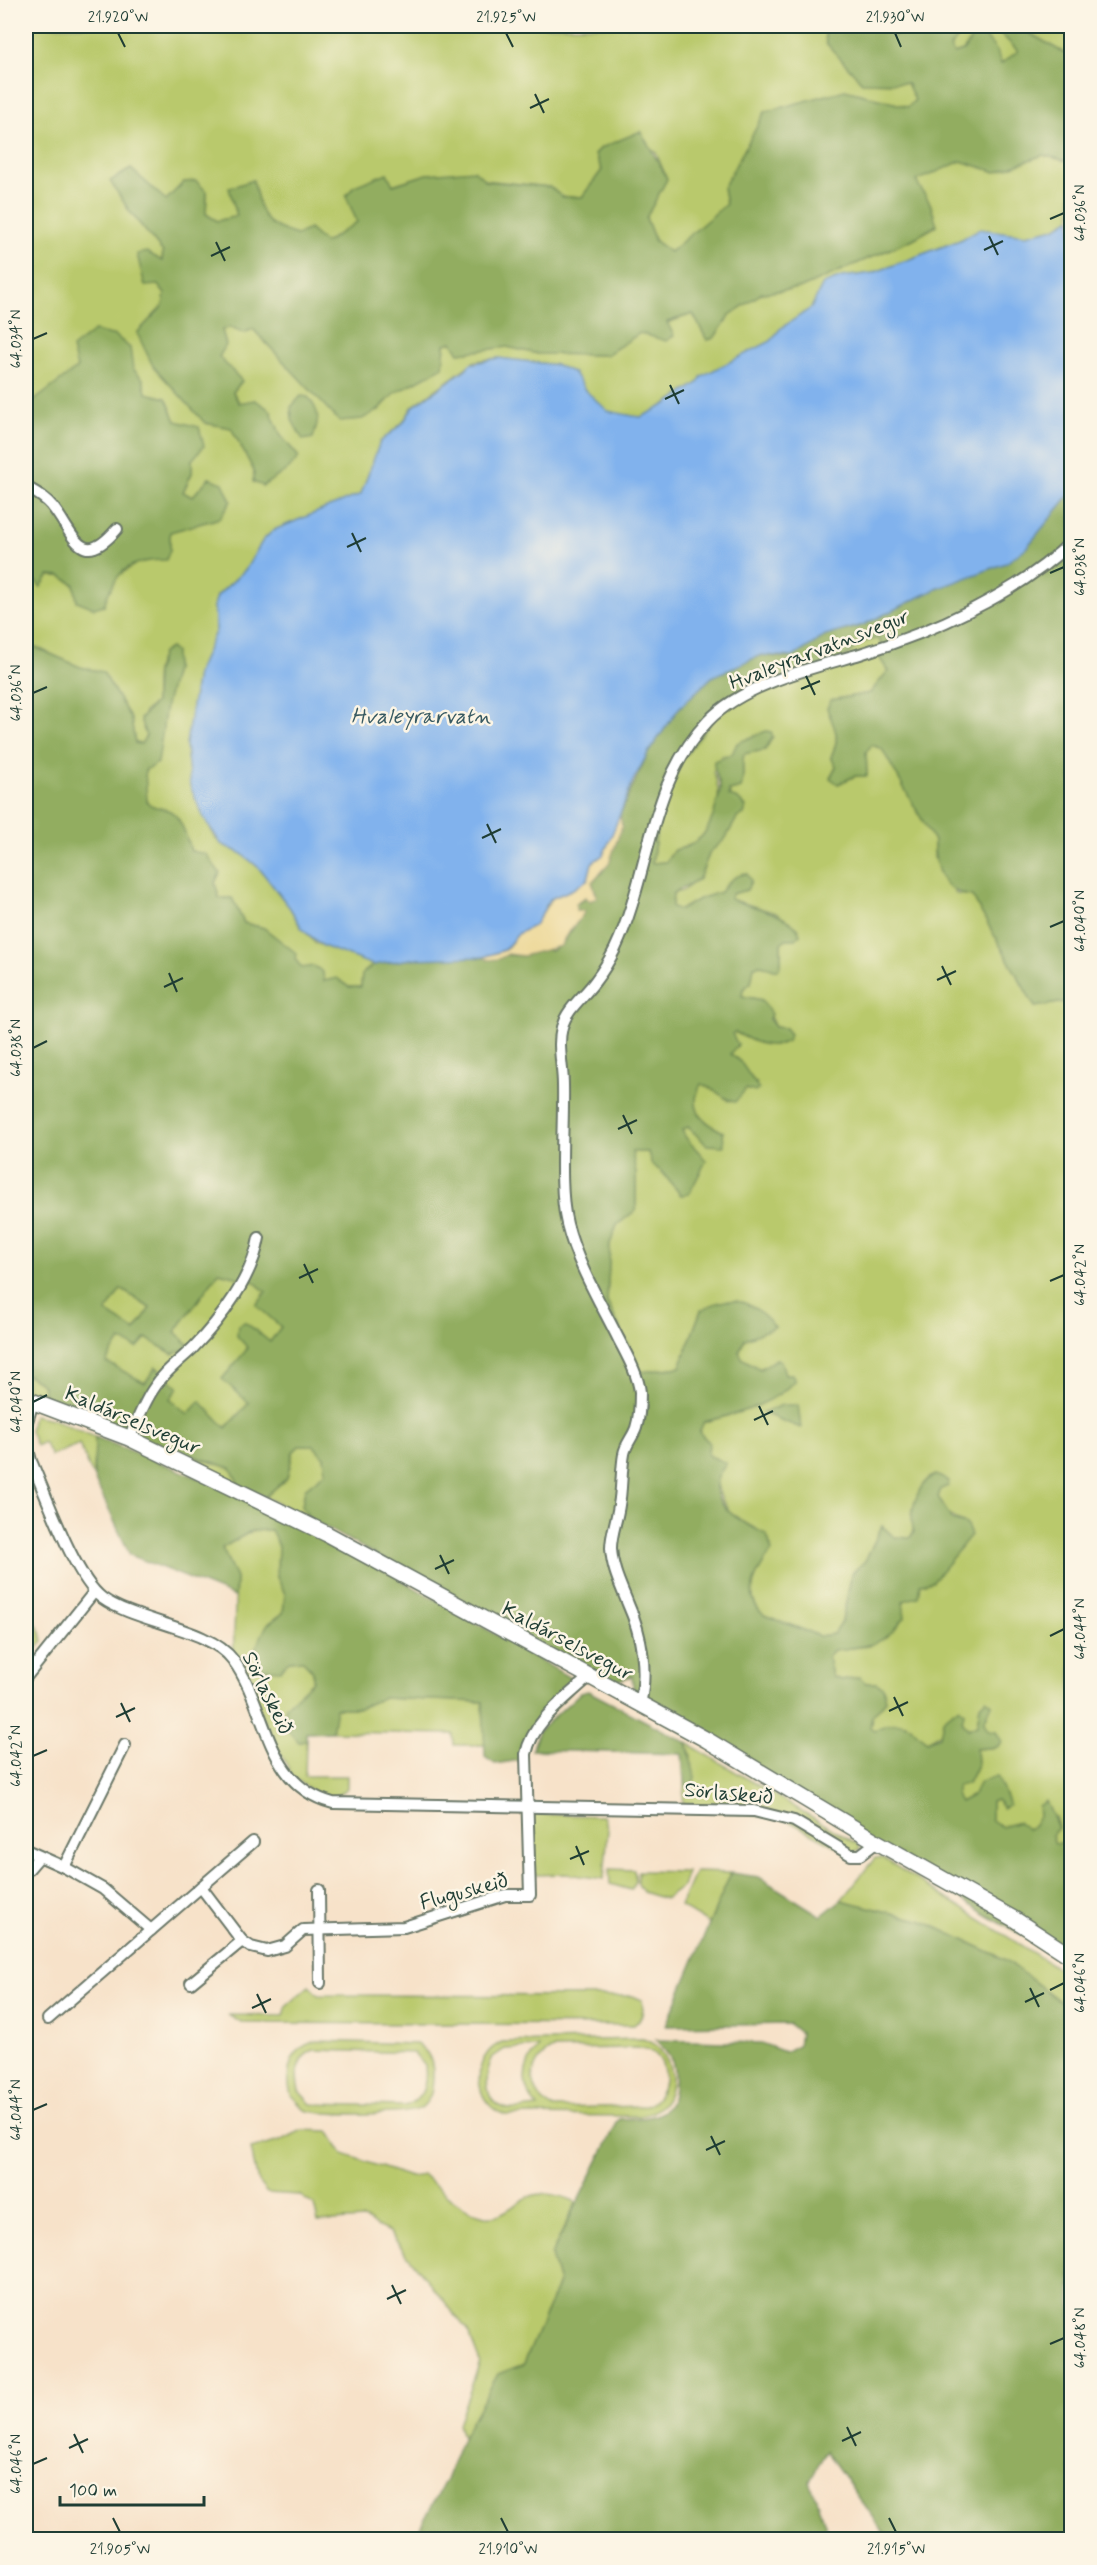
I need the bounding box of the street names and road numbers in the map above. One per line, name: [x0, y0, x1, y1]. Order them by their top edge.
street label: Hvaleyrarvatnsvegur: [725, 603, 914, 698]
street label: Kaldárselsvegur: [60, 1380, 205, 1463]
street label: Kaldárselsvegur: [496, 1595, 638, 1689]
street label: Sörlaskeið: [235, 1647, 299, 1740]
street label: Sörlaskeið: [683, 1776, 775, 1812]
street label: Fluguskeið: [417, 1867, 512, 1918]

